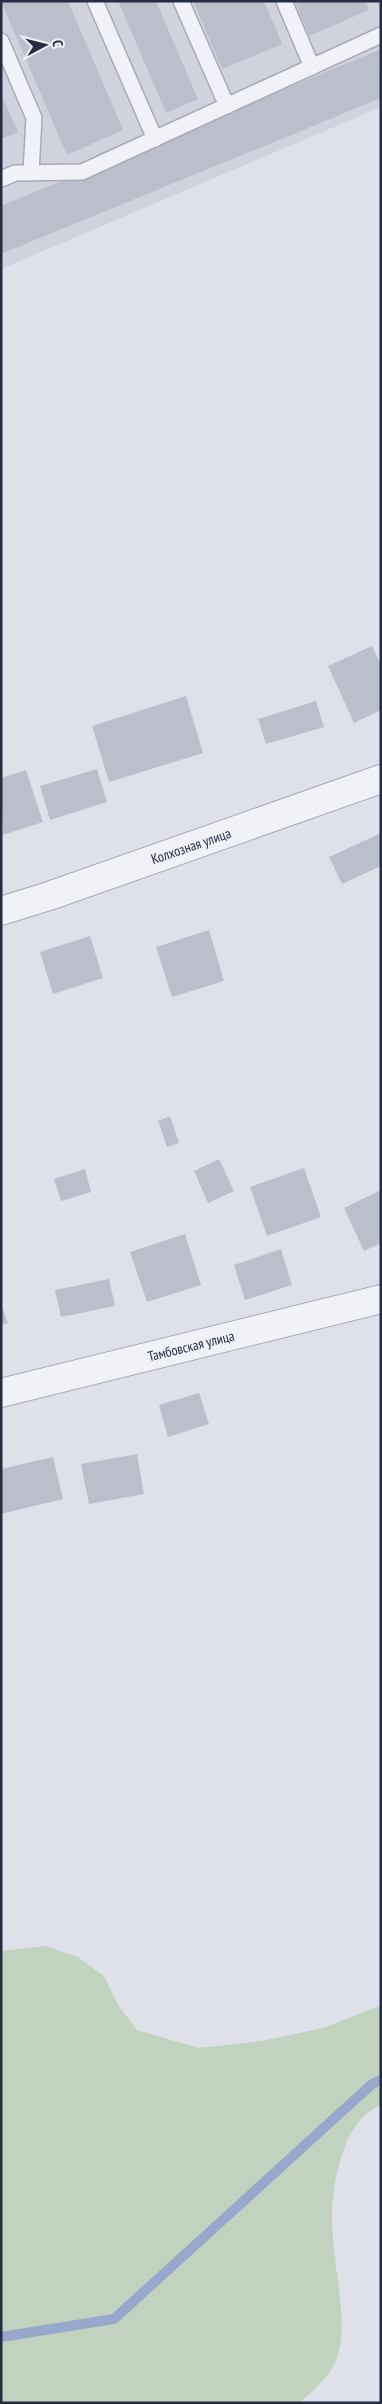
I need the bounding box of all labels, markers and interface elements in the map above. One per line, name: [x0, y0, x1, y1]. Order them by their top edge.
north arrow: [20, 20, 70, 70]
text: С: [49, 39, 67, 48]
street label: Колхозная улица: [149, 824, 233, 868]
street label: Тамбовская улица: [146, 1327, 236, 1365]

